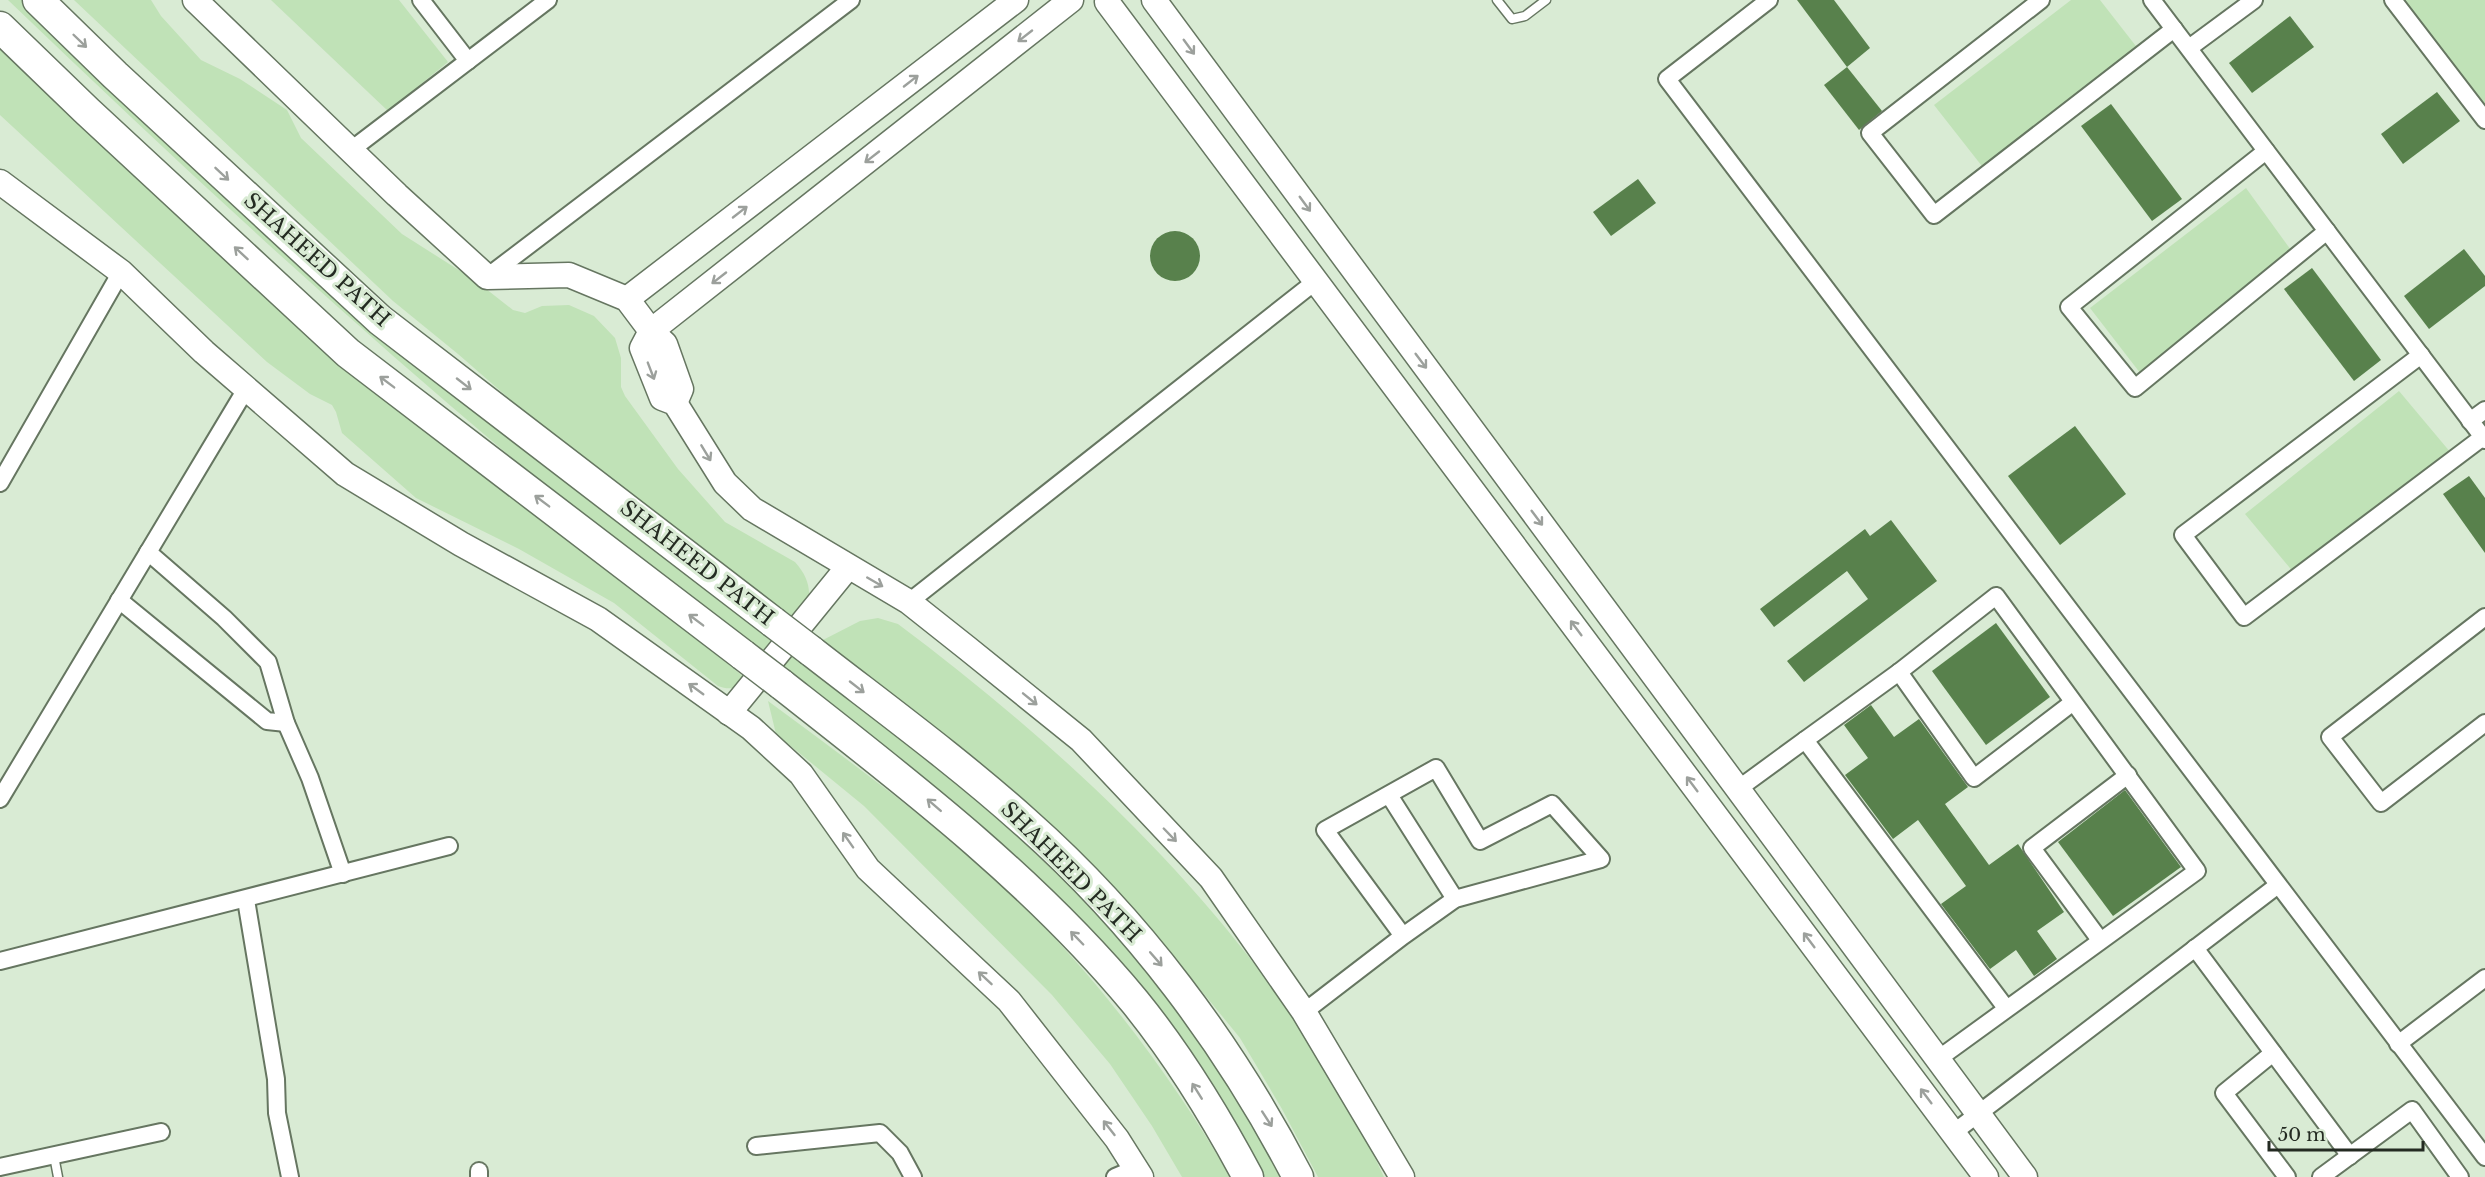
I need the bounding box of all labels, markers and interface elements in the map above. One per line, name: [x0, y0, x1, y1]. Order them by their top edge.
one-way arrow: [1017, 30, 1033, 43]
one-way arrow: [72, 33, 87, 48]
one-way arrow: [1183, 39, 1195, 55]
one-way arrow: [903, 74, 919, 87]
one-way arrow: [864, 150, 880, 163]
one-way arrow: [215, 167, 230, 181]
street label: SHAHEED PATH: [238, 187, 396, 333]
one-way arrow: [1298, 196, 1311, 212]
one-way arrow: [732, 206, 748, 219]
one-way arrow: [233, 246, 248, 261]
one-way arrow: [711, 271, 727, 284]
one-way arrow: [1415, 352, 1427, 368]
one-way arrow: [646, 361, 657, 380]
one-way arrow: [379, 376, 395, 389]
one-way arrow: [456, 378, 472, 391]
one-way arrow: [699, 445, 712, 462]
one-way arrow: [534, 495, 550, 507]
street label: SHAHEED PATH: [615, 495, 779, 631]
one-way arrow: [1531, 509, 1543, 525]
one-way arrow: [866, 577, 883, 589]
one-way arrow: [689, 613, 705, 626]
one-way arrow: [1569, 620, 1582, 636]
one-way arrow: [849, 681, 865, 694]
one-way arrow: [689, 683, 705, 695]
one-way arrow: [1022, 693, 1038, 706]
one-way arrow: [1686, 777, 1699, 793]
street label: SHAHEED PATH: [995, 796, 1147, 948]
one-way arrow: [927, 798, 942, 812]
one-way arrow: [1163, 827, 1178, 842]
one-way arrow: [842, 833, 854, 849]
one-way arrow: [1069, 930, 1084, 945]
one-way arrow: [1803, 933, 1816, 949]
one-way arrow: [1149, 951, 1163, 966]
one-way arrow: [977, 971, 992, 985]
one-way arrow: [1190, 1083, 1202, 1100]
one-way arrow: [1920, 1089, 1932, 1105]
one-way arrow: [1261, 1110, 1273, 1127]
scale bar: [2269, 1114, 2424, 1152]
one-way arrow: [1102, 1120, 1115, 1136]
text: 50 m: [2278, 1124, 2326, 1146]

